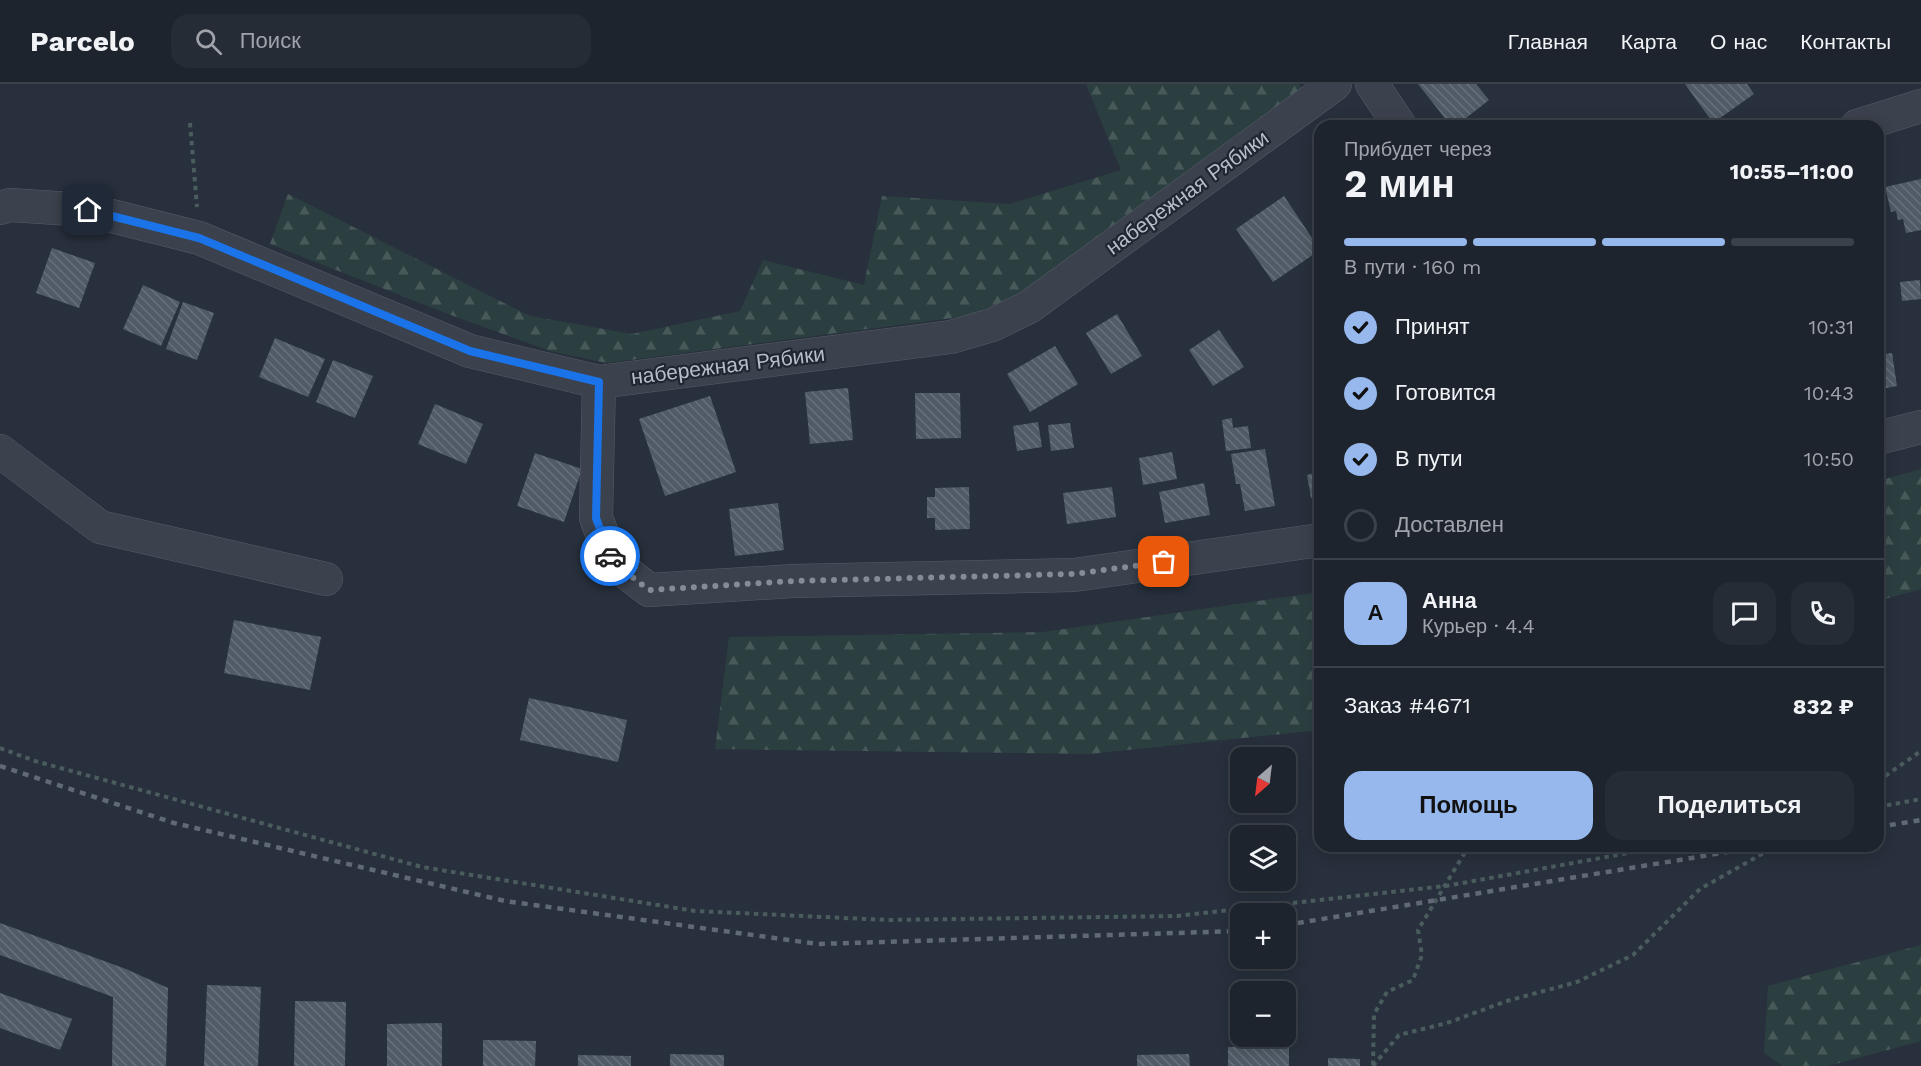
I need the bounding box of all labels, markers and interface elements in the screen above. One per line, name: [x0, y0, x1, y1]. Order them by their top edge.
search box: [171, 14, 591, 68]
text: Parcelo: [30, 25, 135, 58]
icon: search: [192, 25, 225, 58]
text: Поиск: [240, 28, 301, 53]
text: Главная: [1508, 29, 1588, 54]
text: Карта: [1621, 29, 1677, 54]
text: О нас: [1710, 29, 1767, 54]
text: Контакты: [1800, 29, 1891, 54]
street label: набережная Рябики: [1101, 125, 1273, 259]
text: Прибудет через: [1344, 137, 1492, 161]
text: 10:55–11:00: [1730, 159, 1854, 184]
text: 2 мин: [1344, 161, 1455, 206]
pin: [62, 184, 113, 235]
icon: home: [71, 193, 104, 226]
text: В пути · 160 m: [1344, 255, 1481, 279]
icon: check: [1344, 311, 1377, 344]
text: Принят: [1395, 314, 1469, 339]
text: 10:31: [1808, 315, 1854, 339]
street label: набережная Рябики: [630, 341, 826, 389]
icon: check: [1344, 377, 1377, 410]
text: Готовится: [1395, 380, 1496, 405]
text: 10:43: [1804, 381, 1854, 405]
icon: check: [1344, 443, 1377, 476]
text: В пути: [1395, 446, 1462, 471]
text: 10:50: [1804, 447, 1854, 471]
text: Доставлен: [1395, 512, 1504, 537]
courier: [580, 526, 640, 586]
pin: [1138, 536, 1189, 587]
icon: car: [594, 540, 627, 573]
icon: bag: [1147, 545, 1180, 578]
button: chat: [1713, 582, 1776, 645]
button: phone: [1791, 582, 1854, 645]
text: Анна: [1422, 588, 1477, 613]
text: А: [1368, 600, 1383, 625]
text: Курьер · 4.4: [1422, 614, 1535, 638]
text: Заказ #4671: [1344, 693, 1471, 718]
text: 832 ₽: [1793, 694, 1854, 719]
north arrow: [1230, 747, 1296, 813]
map controls: [1230, 747, 1296, 1047]
button: Помощь: [1344, 771, 1593, 840]
button: Поделиться: [1605, 771, 1854, 840]
button: layers: [1230, 825, 1296, 891]
button: +: [1230, 903, 1296, 969]
button: −: [1230, 981, 1296, 1047]

